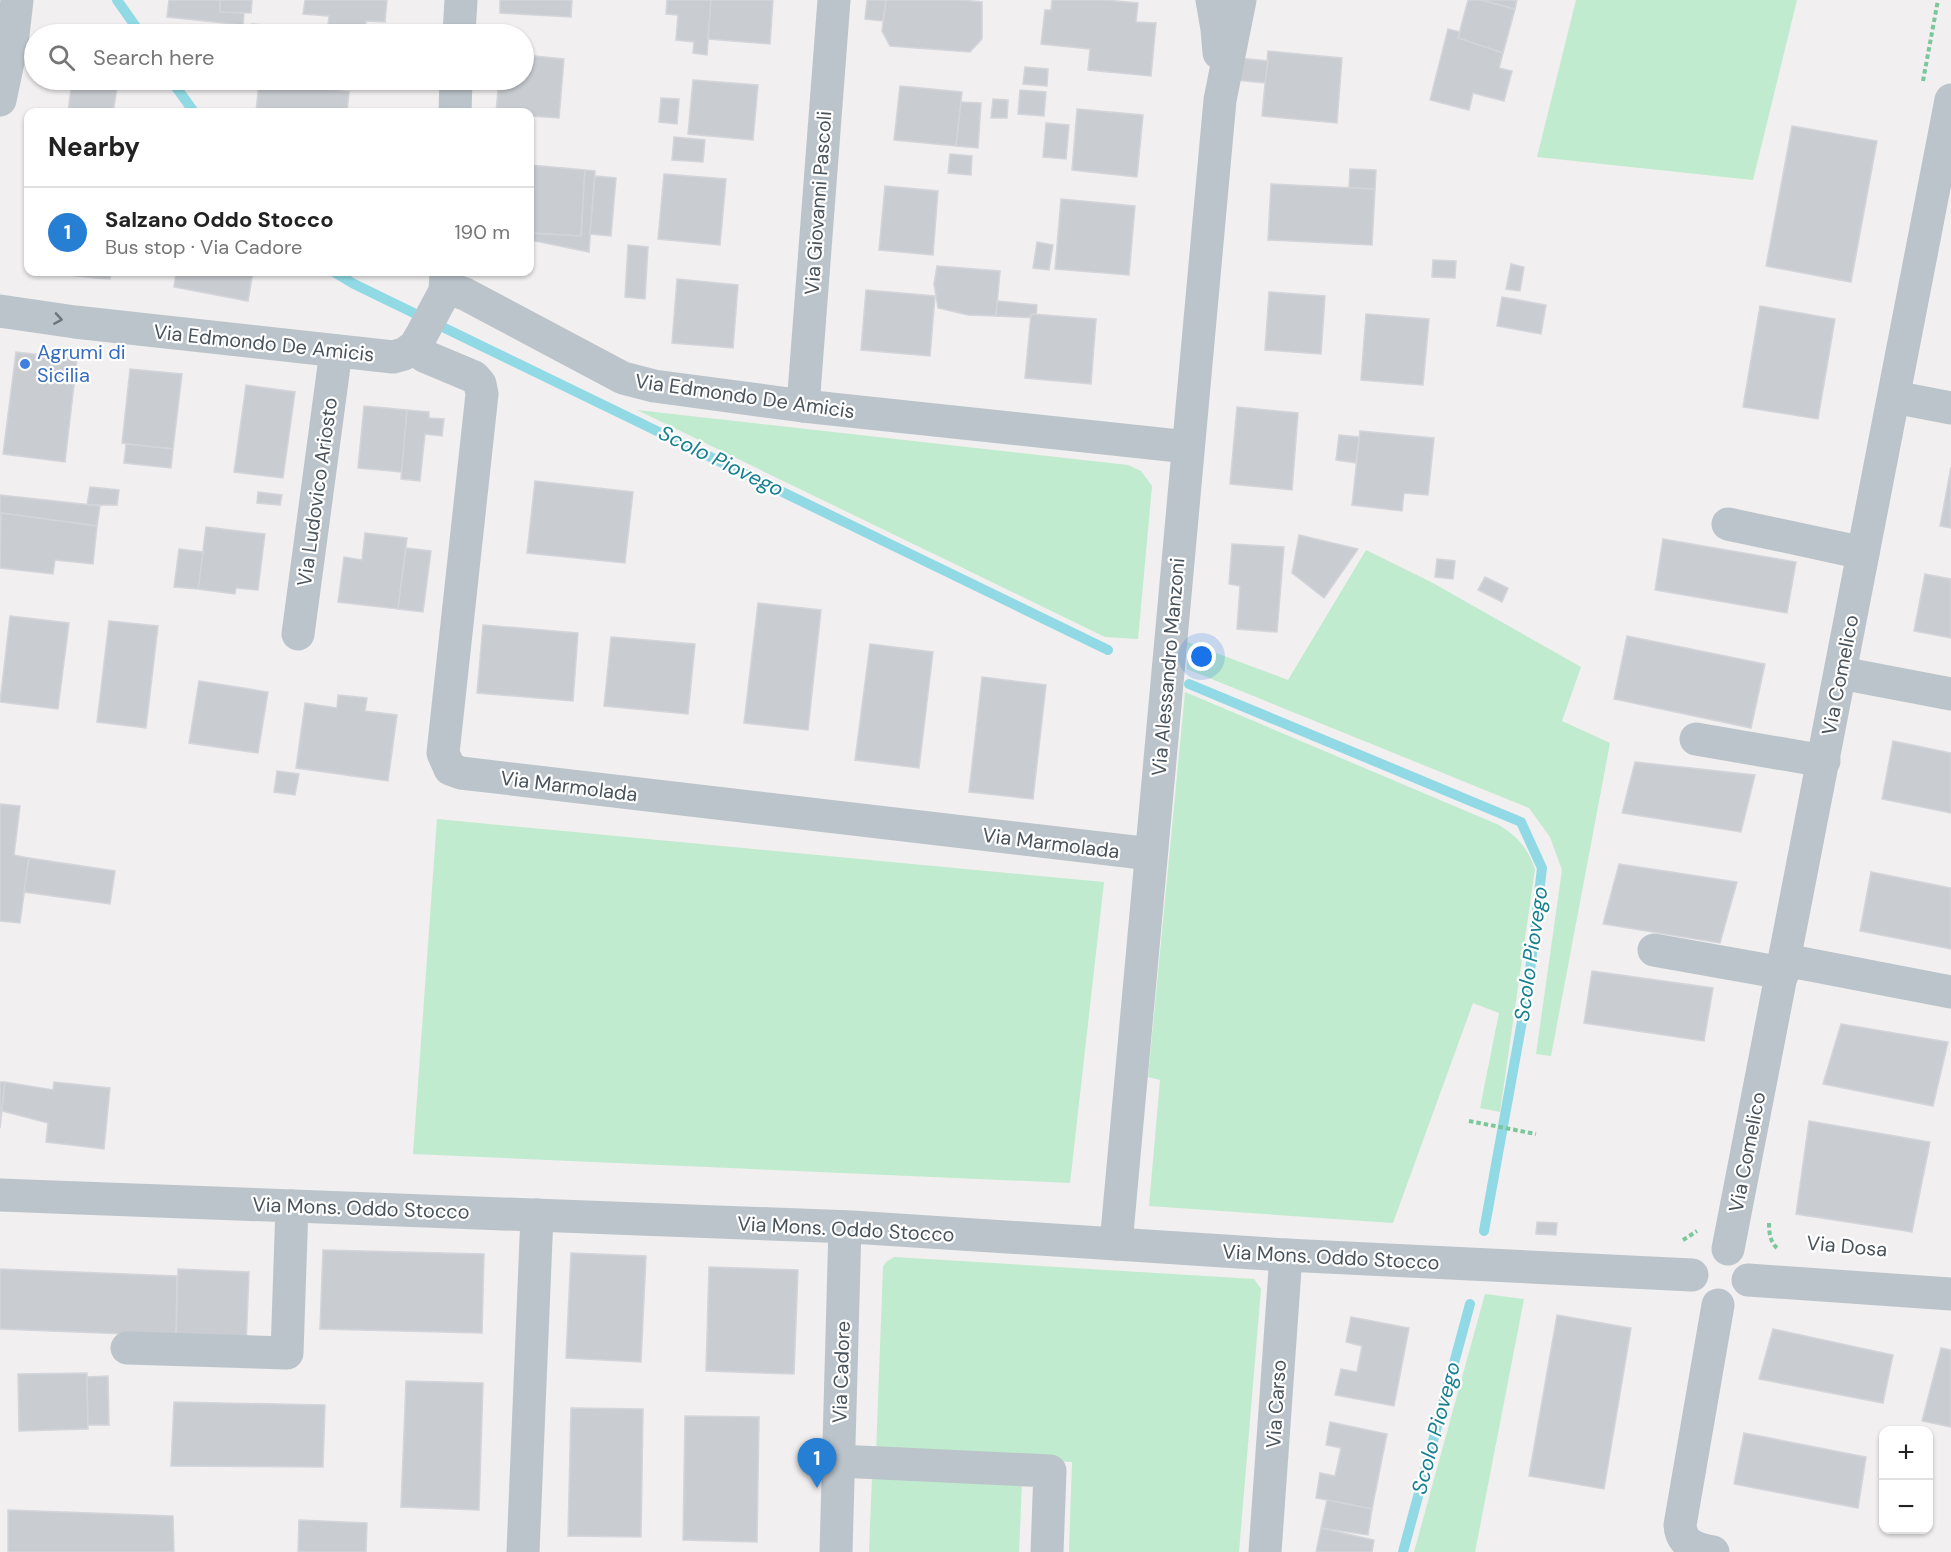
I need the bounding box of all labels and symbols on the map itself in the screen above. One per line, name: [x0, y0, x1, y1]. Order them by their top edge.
street label: Via Giovanni Pascoli: [799, 110, 837, 296]
one-way arrow: [53, 313, 62, 325]
street label: Via Edmondo De Amicis: [152, 318, 376, 368]
place label: Agrumi di Sicilia: [37, 339, 126, 388]
marker: Agrumi di Sicilia: [18, 357, 32, 371]
street label: Via Edmondo De Amicis: [633, 368, 857, 424]
street label: Via Ludovico Ariosto: [291, 396, 343, 588]
water label: Scolo Piovego: [654, 419, 788, 503]
street label: Via Alessandro Manzoni: [1145, 557, 1191, 777]
street label: Via Comelico: [1816, 612, 1864, 738]
your location: [1187, 642, 1216, 671]
street label: Via Marmolada: [499, 765, 639, 807]
street label: Via Marmolada: [981, 822, 1121, 864]
water label: Scolo Piovego: [1508, 885, 1554, 1023]
street label: Via Comelico: [1723, 1089, 1771, 1215]
street label: Via Mons. Oddo Stocco: [252, 1191, 470, 1225]
street label: Via Mons. Oddo Stocco: [737, 1210, 955, 1248]
street label: Via Dosa: [1806, 1230, 1888, 1262]
street label: Via Mons. Oddo Stocco: [1222, 1238, 1440, 1276]
street label: Via Cadore: [826, 1320, 856, 1424]
street label: Via Carso: [1260, 1359, 1292, 1449]
water label: Scolo Piovego: [1405, 1359, 1467, 1497]
pin: 1: [798, 1438, 836, 1488]

